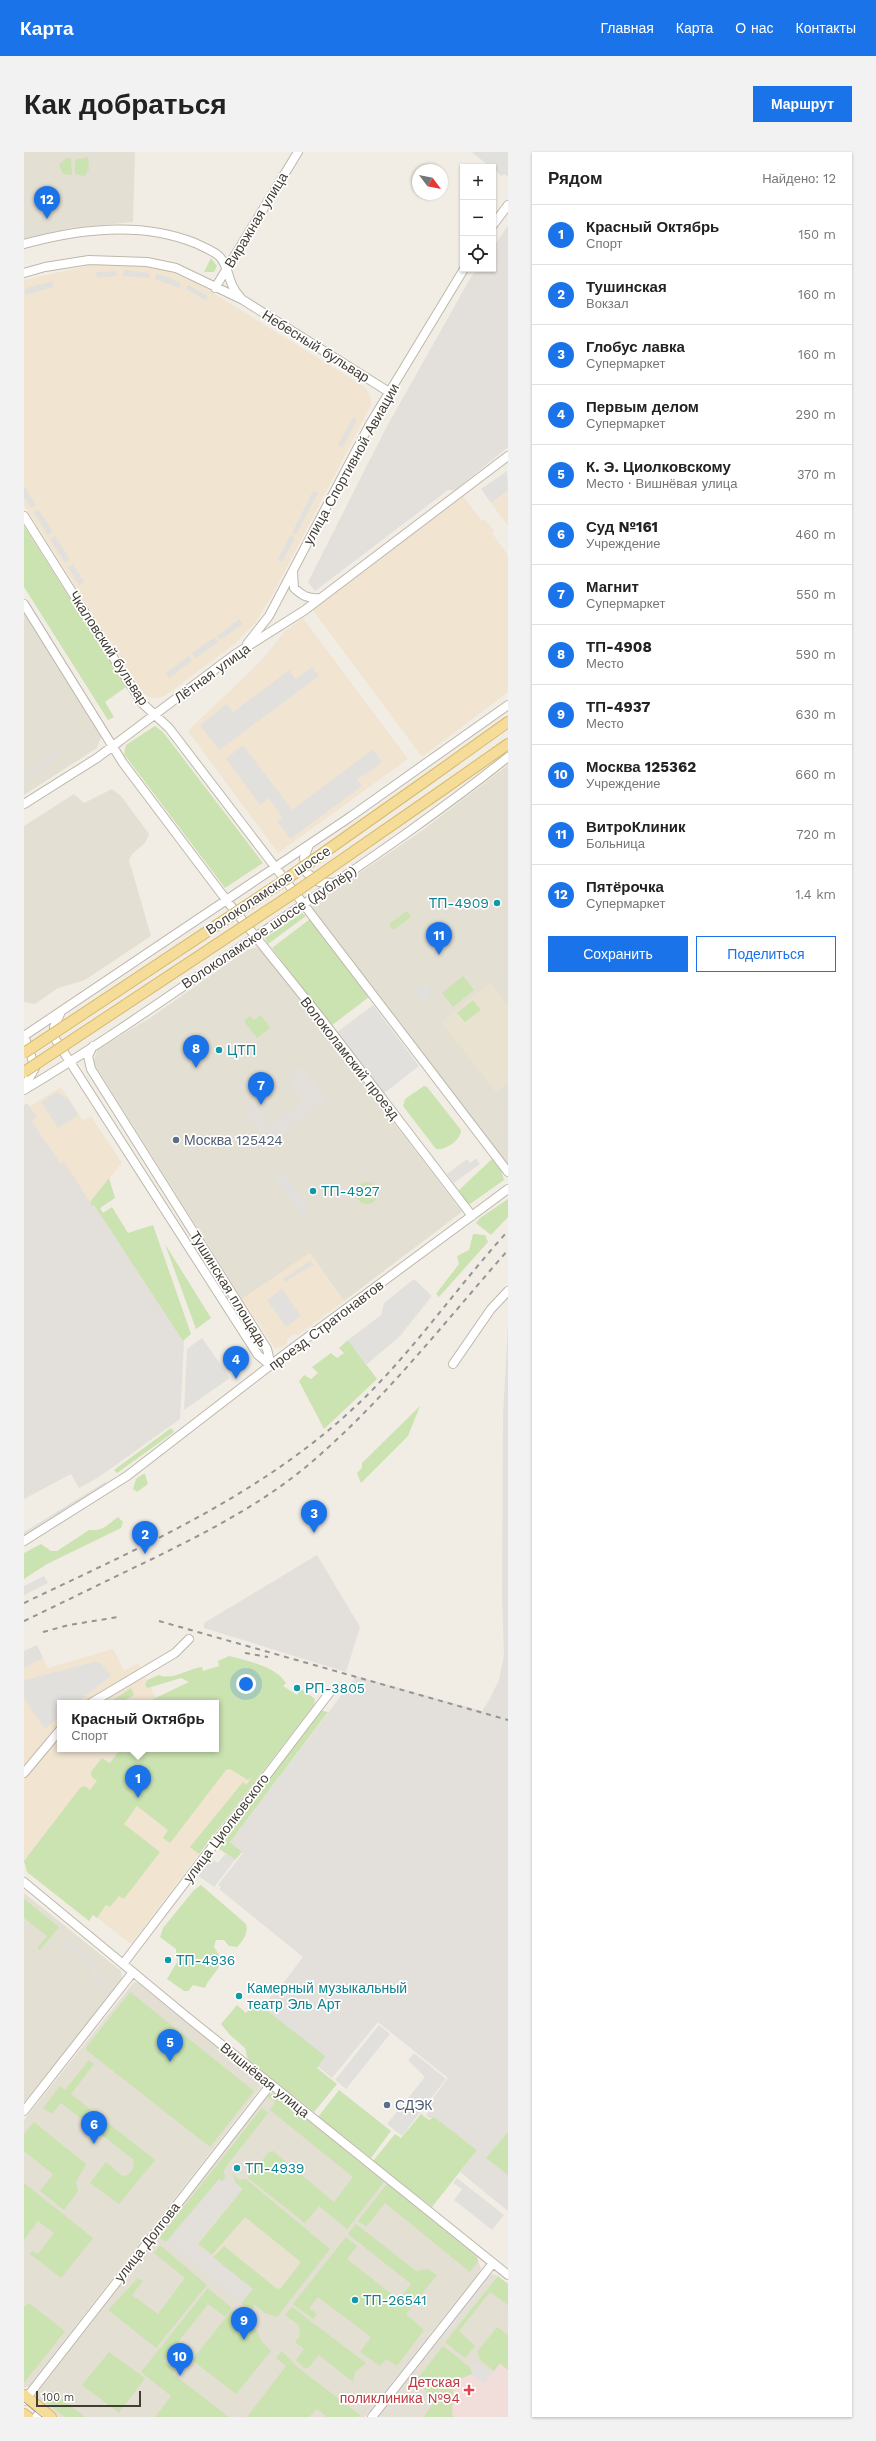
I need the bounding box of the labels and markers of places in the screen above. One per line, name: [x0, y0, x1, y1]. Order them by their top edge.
pin: 12: [34, 186, 60, 219]
place label: ТП-4909: [429, 895, 489, 911]
marker: ТП-4909: [492, 898, 502, 908]
pin: 11: [426, 922, 452, 955]
pin: 8: [183, 1035, 209, 1068]
place label: ЦТП: [227, 1042, 256, 1058]
marker: ЦТП: [214, 1045, 224, 1055]
pin: 7: [248, 1072, 274, 1105]
place label: Москва 125424: [184, 1132, 283, 1148]
marker: Москва 125424: [171, 1135, 181, 1145]
place label: ТП-4927: [321, 1183, 380, 1199]
marker: ТП-4927: [308, 1186, 318, 1196]
pin: 4: [223, 1346, 249, 1379]
pin: 3: [301, 1500, 327, 1533]
pin: 2: [132, 1521, 158, 1554]
place label: РП-3805: [305, 1680, 365, 1696]
marker: РП-3805: [292, 1683, 302, 1693]
pin: 1: [125, 1765, 151, 1798]
place label: ТП-4936: [176, 1952, 235, 1968]
marker: ТП-4936: [163, 1955, 173, 1965]
place label: Камерный музыкальный театр Эль Арт: [247, 1980, 407, 2012]
marker: Камерный музыкальный театр Эль Арт: [234, 1991, 244, 2001]
pin: 5: [157, 2029, 183, 2062]
place label: СДЭК: [395, 2097, 433, 2113]
marker: СДЭК: [382, 2100, 392, 2110]
pin: 6: [81, 2111, 107, 2144]
place label: ТП-4939: [245, 2160, 304, 2176]
marker: ТП-4939: [232, 2163, 242, 2173]
place label: ТП-26541: [363, 2292, 427, 2308]
marker: ТП-26541: [350, 2295, 360, 2305]
pin: 9: [231, 2307, 257, 2340]
pin: 10: [167, 2343, 193, 2376]
place label: Детская поликлиника №94: [340, 2374, 460, 2406]
marker: Детская поликлиника №94: [463, 2384, 475, 2396]

